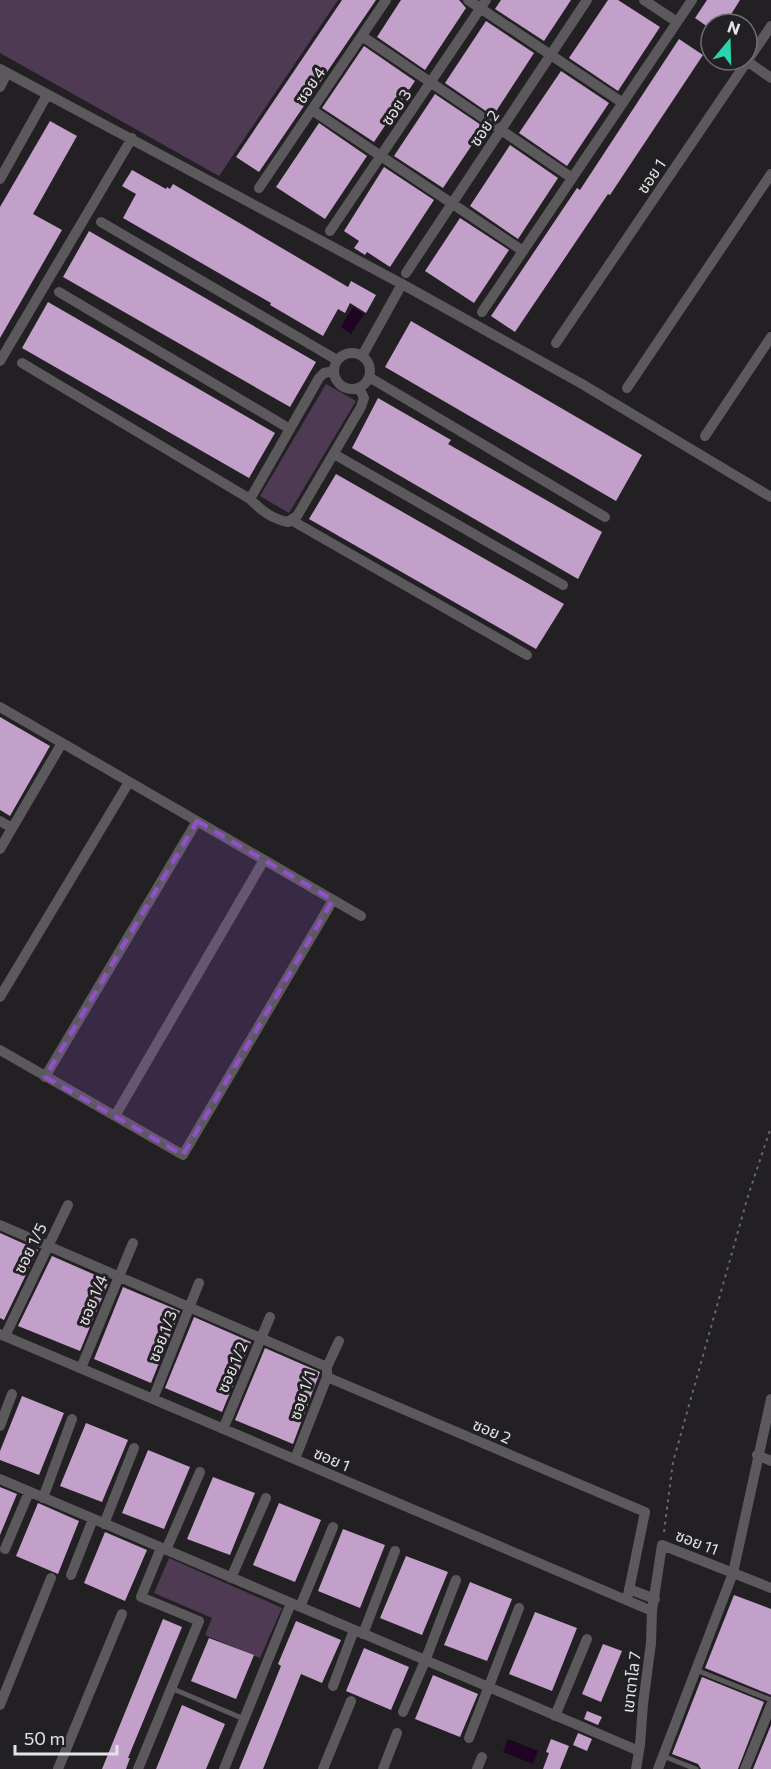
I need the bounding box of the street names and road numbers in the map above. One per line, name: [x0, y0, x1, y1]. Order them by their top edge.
street label: ซอย 4: [290, 62, 329, 107]
street label: ซอย 3: [377, 85, 415, 129]
street label: ซอย 2: [465, 106, 503, 149]
street label: ซอย 1: [632, 155, 669, 197]
street label: ซอย 1/5: [9, 1219, 50, 1276]
street label: ซอย 1/4: [73, 1271, 110, 1328]
street label: ซอย 1/3: [143, 1307, 180, 1364]
street label: ซอย 1/2: [212, 1338, 251, 1395]
street label: ซอย 1/1: [285, 1367, 319, 1422]
street label: ซอย 2: [470, 1414, 514, 1447]
street label: ซอย 1: [311, 1442, 353, 1475]
street label: ซอย 11: [673, 1525, 721, 1558]
street label: เขาตาโล 7: [617, 1650, 644, 1714]

